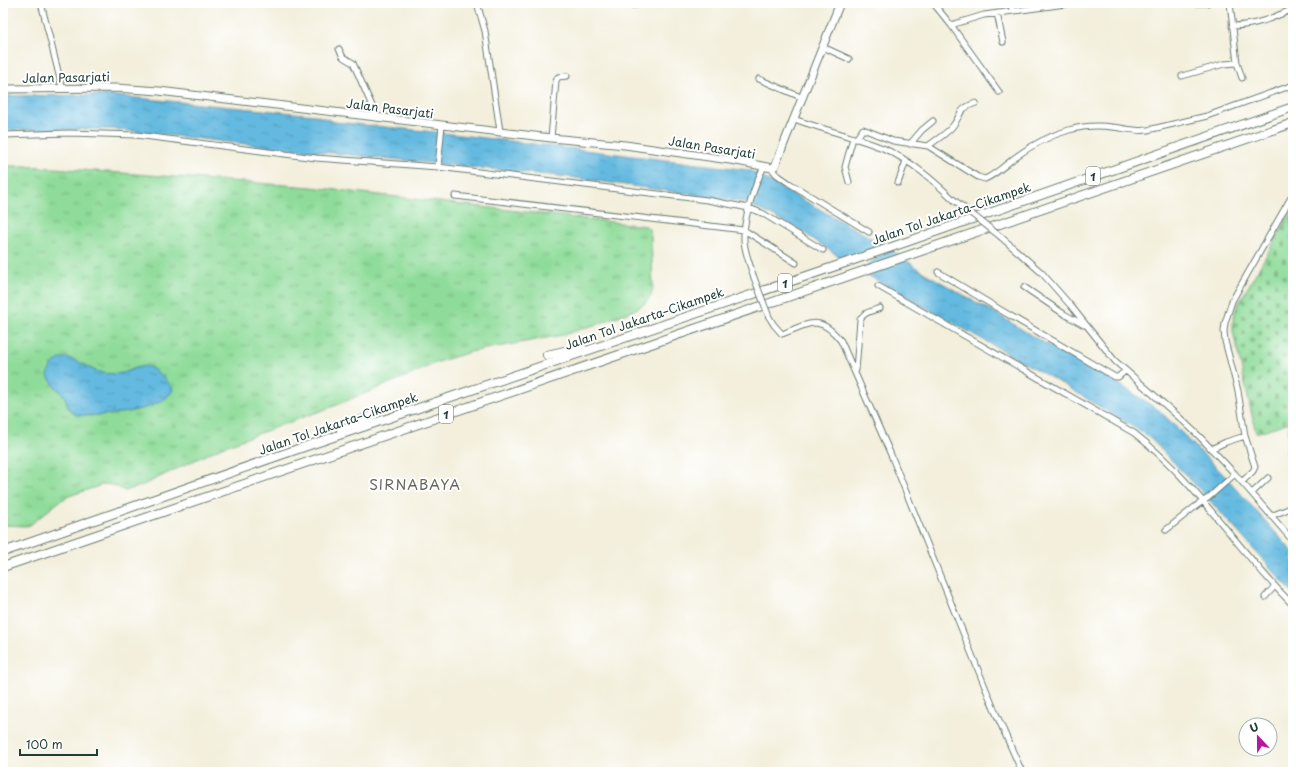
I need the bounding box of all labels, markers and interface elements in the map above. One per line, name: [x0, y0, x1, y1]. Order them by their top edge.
street label: Jalan Pasarjati: [22, 67, 110, 87]
street label: Jalan Pasarjati: [345, 94, 435, 122]
street label: Jalan Pasarjati: [667, 131, 757, 163]
road number: 1: [1086, 167, 1100, 185]
street label: Jalan Tol Jakarta–Cikampek: [869, 177, 1033, 249]
road number: 1: [778, 274, 792, 292]
street label: Jalan Tol Jakarta–Cikampek: [562, 282, 726, 354]
street label: Jalan Tol Jakarta–Cikampek: [256, 387, 420, 459]
road number: 1: [439, 405, 453, 423]
district label: SIRNABAYA: [369, 474, 461, 495]
north arrow: [1238, 717, 1278, 757]
text: U: [1247, 718, 1261, 737]
scale bar: [20, 731, 97, 757]
text: 100 m: [26, 735, 63, 753]

